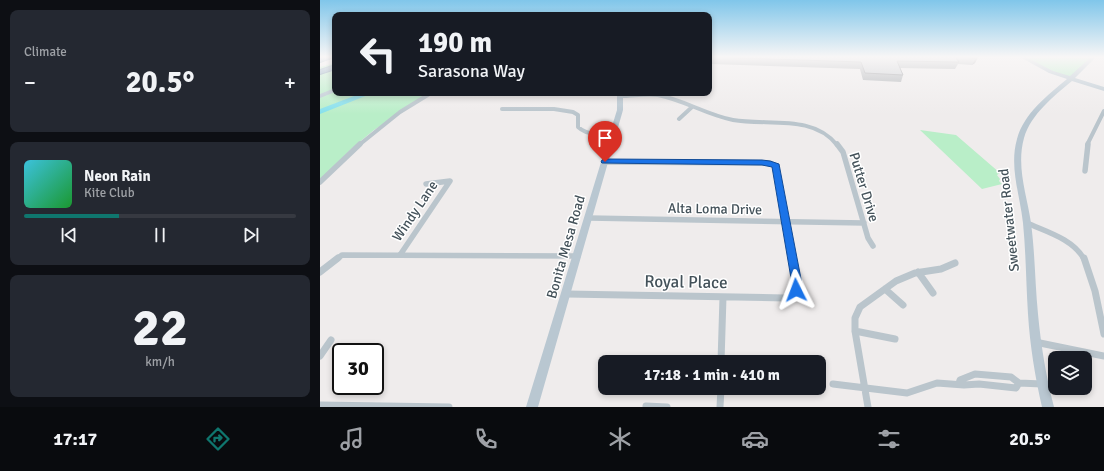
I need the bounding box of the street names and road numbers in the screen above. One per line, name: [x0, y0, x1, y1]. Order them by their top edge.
street label: Putter Drive: [845, 150, 883, 224]
street label: Sweetwater Road: [995, 168, 1023, 272]
street label: Windy Lane: [389, 178, 441, 244]
street label: Bonita Mesa Road: [543, 193, 589, 301]
street label: Alta Loma Drive: [668, 200, 762, 218]
street label: Royal Place: [644, 271, 728, 293]

